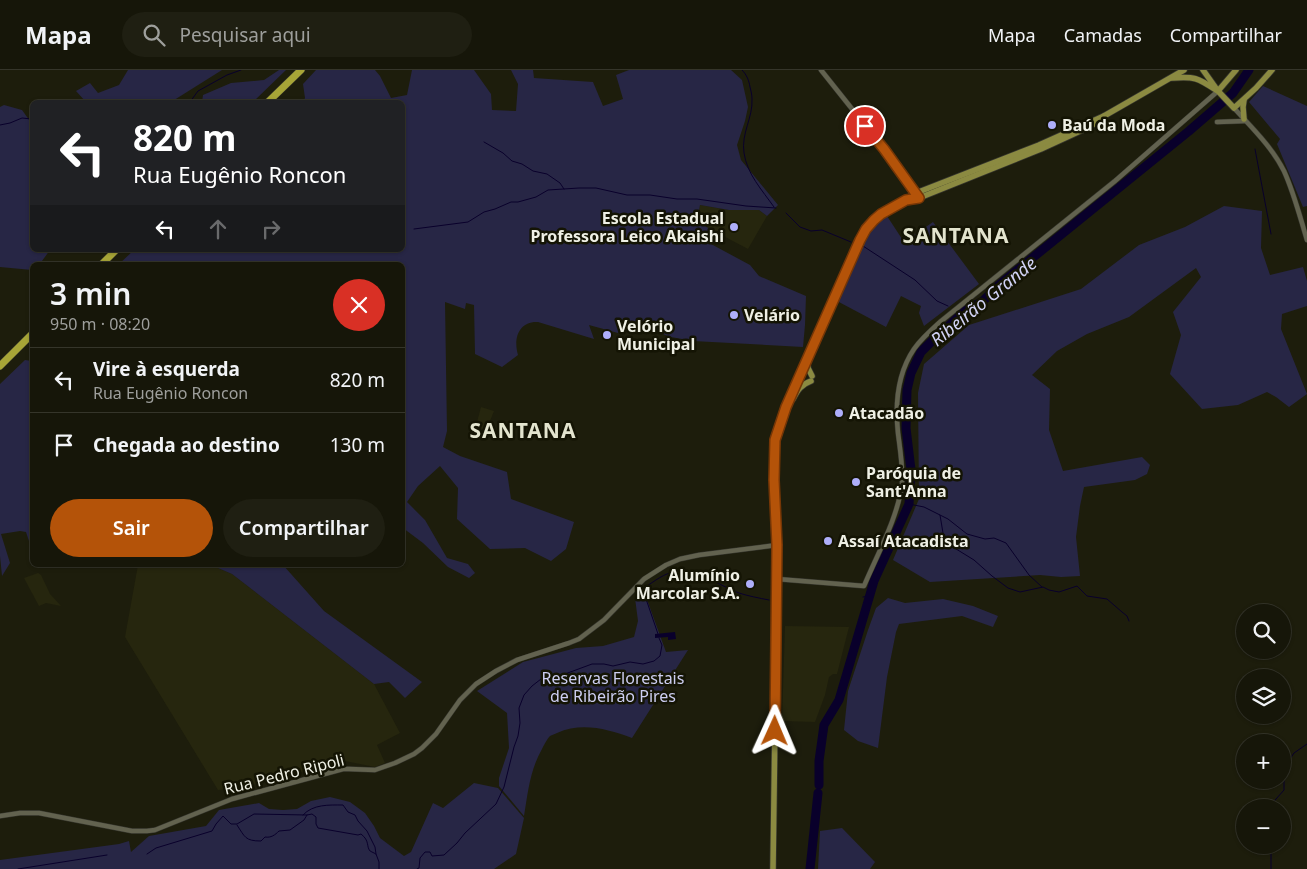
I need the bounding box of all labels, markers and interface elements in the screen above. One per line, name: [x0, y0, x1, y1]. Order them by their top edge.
search box: [122, 12, 472, 57]
text: Mapa: [25, 18, 92, 51]
icon: search: [140, 21, 168, 49]
text: Pesquisar aqui: [180, 22, 311, 48]
text: Mapa: [988, 23, 1036, 47]
text: Camadas: [1064, 23, 1142, 47]
text: Compartilhar: [1170, 23, 1282, 47]
pin: [844, 105, 886, 147]
icon: arrive: [851, 112, 879, 140]
text: 820 m: [133, 114, 236, 161]
place label: Baú da Moda: [1062, 114, 1165, 136]
marker: Baú da Moda: [1046, 119, 1058, 131]
icon: left: [50, 120, 115, 185]
text: Rua Eugênio Roncon: [133, 159, 346, 189]
place label: Escola Estadual Professora Leico Akaishi: [531, 207, 724, 247]
icon: left: [151, 215, 179, 243]
icon: ahead: [204, 215, 232, 243]
icon: right: [257, 215, 285, 243]
marker: Escola Estadual Professora Leico Akaishi: [728, 221, 740, 233]
district label: SANTANA: [903, 221, 1009, 249]
water label: Ribeirão Grande: [925, 251, 1041, 351]
text: 3 min: [50, 273, 131, 314]
button: close: [333, 279, 385, 331]
place label: Velário: [744, 304, 800, 326]
marker: Velário: [728, 309, 740, 321]
text: 950 m · 08:20: [50, 313, 150, 335]
place label: Velório Municipal: [617, 315, 695, 355]
marker: Velório Municipal: [601, 329, 613, 341]
text: Vire à esquerda: [93, 356, 240, 382]
icon: left: [50, 366, 78, 394]
text: 820 m: [330, 367, 385, 393]
text: Rua Eugênio Roncon: [93, 382, 248, 404]
place label: Atacadão: [849, 402, 924, 424]
marker: Atacadão: [833, 407, 845, 419]
district label: SANTANA: [470, 416, 576, 444]
icon: arrive: [50, 431, 78, 459]
text: Chegada ao destino: [93, 432, 280, 458]
text: 130 m: [330, 432, 385, 458]
place label: Paróquia de Sant'Anna: [866, 462, 961, 502]
marker: Paróquia de Sant'Anna: [850, 476, 862, 488]
button: Sair: [50, 499, 213, 557]
button: Compartilhar: [223, 499, 385, 557]
place label: Assaí Atacadista: [838, 530, 969, 552]
marker: Assaí Atacadista: [822, 535, 834, 547]
place label: Alumínio Marcolar S.A.: [636, 564, 740, 604]
marker: Alumínio Marcolar S.A.: [744, 578, 756, 590]
map controls: [1236, 604, 1291, 854]
button: search: [1236, 604, 1291, 659]
park label: Reservas Florestais de Ribeirão Pires: [542, 667, 684, 707]
button: layers: [1236, 669, 1291, 724]
position arrow: [748, 704, 800, 756]
button: +: [1236, 734, 1291, 789]
street label: Rua Pedro Ripoli: [221, 748, 347, 800]
button: −: [1236, 799, 1291, 854]

